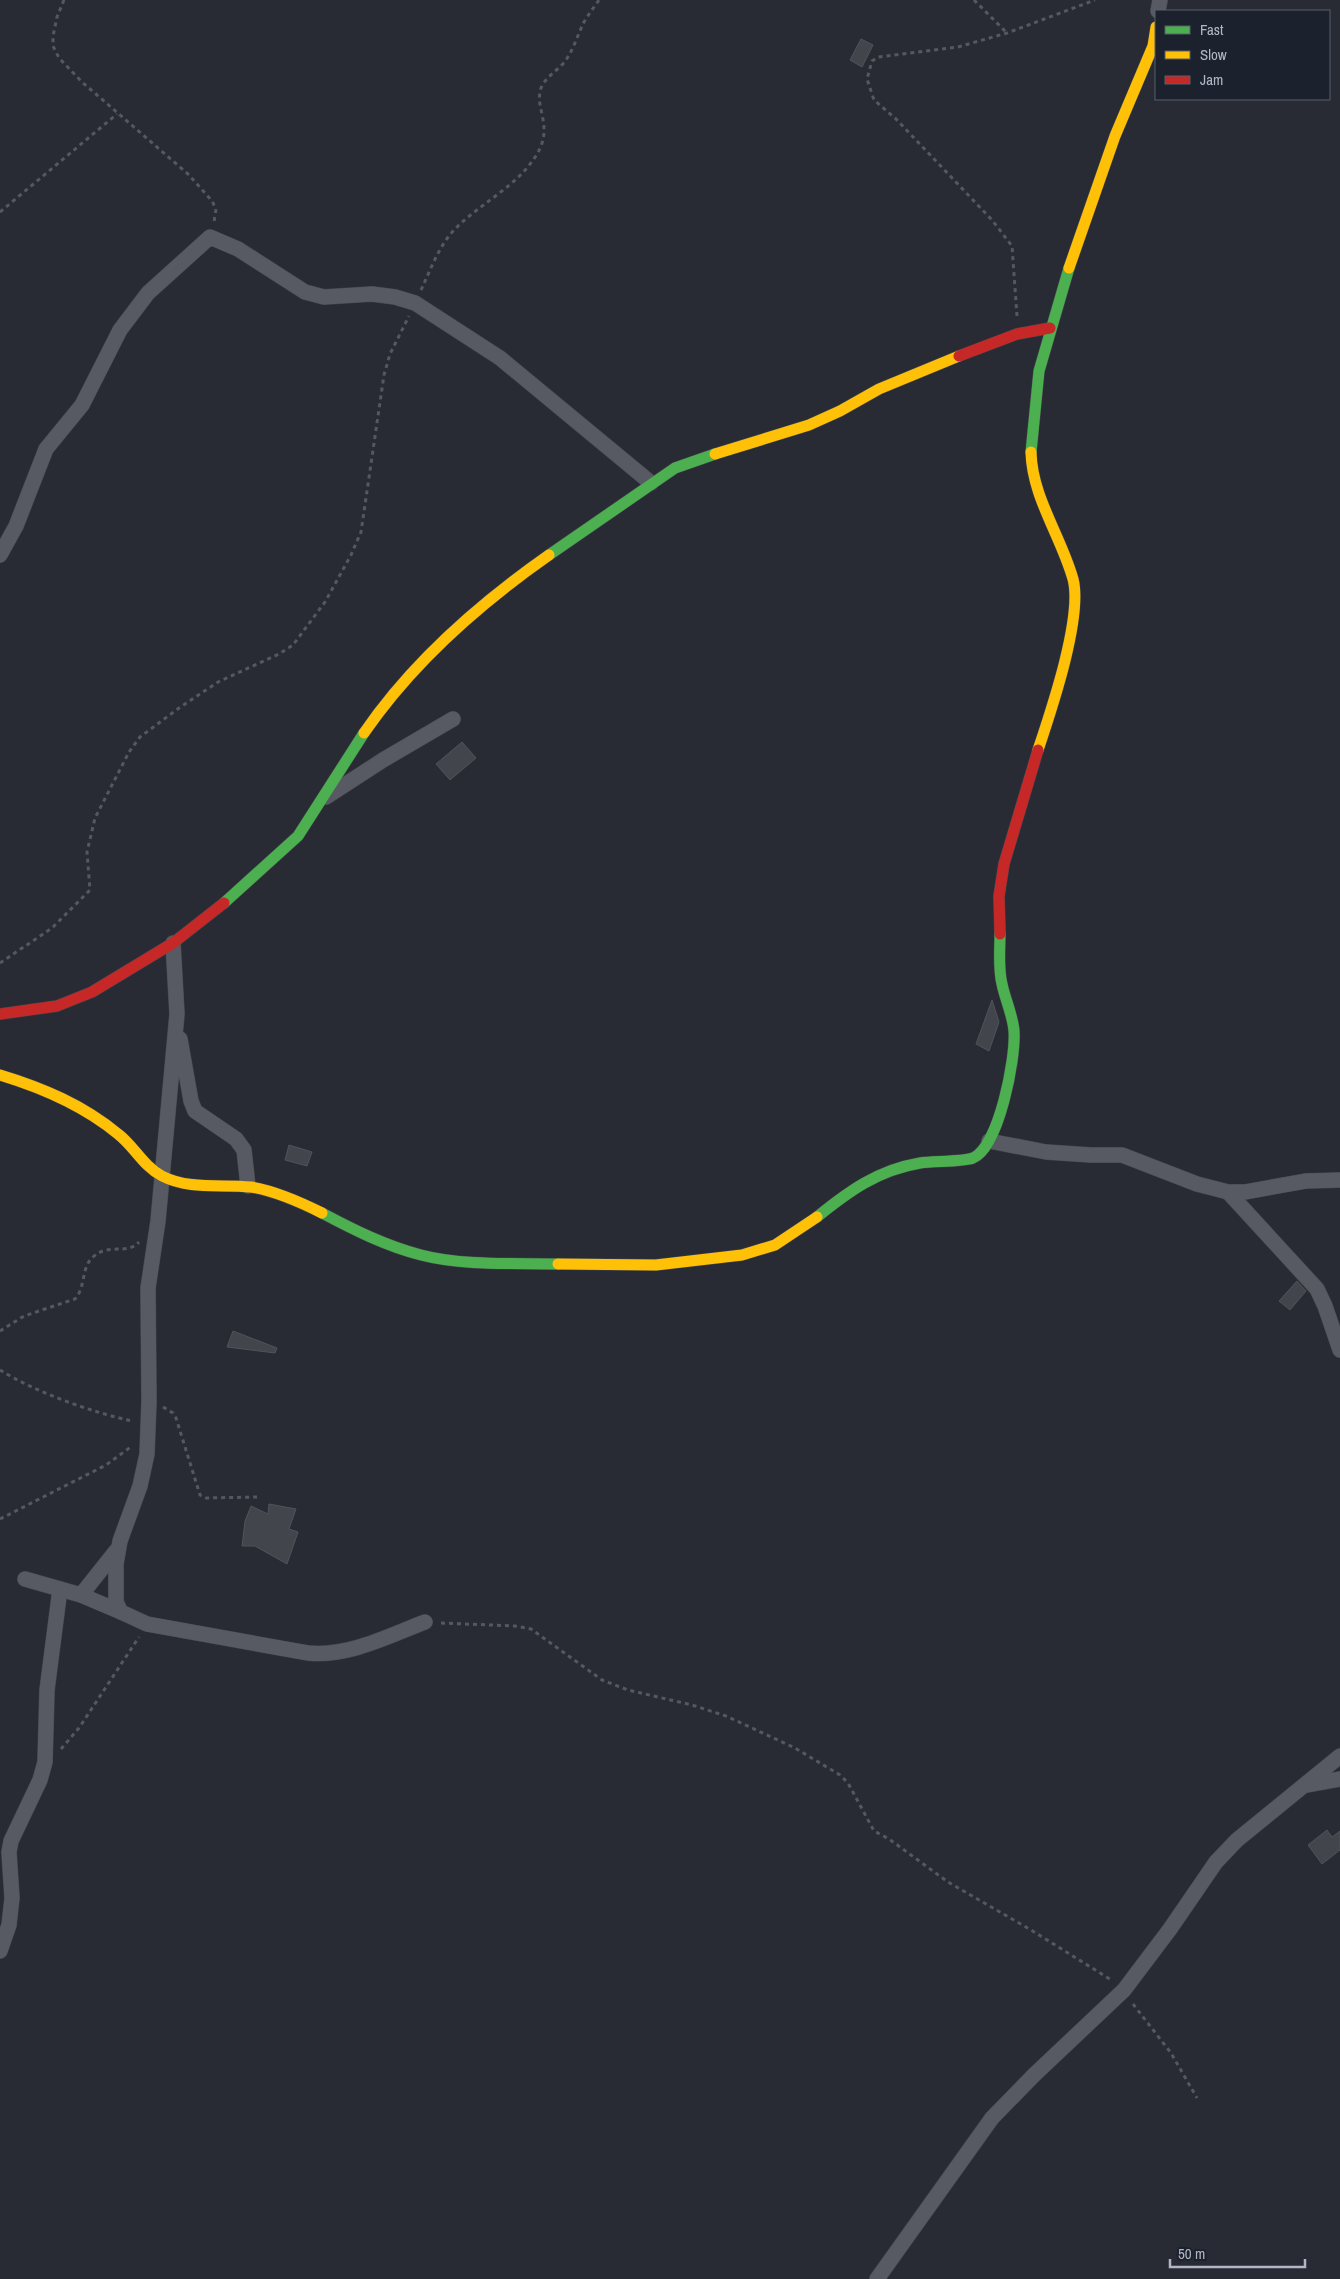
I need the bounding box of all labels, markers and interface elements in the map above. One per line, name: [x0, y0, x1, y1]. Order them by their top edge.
legend: [1155, 10, 1330, 100]
text: Fast: [1200, 19, 1224, 40]
text: Slow: [1200, 44, 1227, 65]
text: Jam: [1200, 69, 1223, 90]
scale bar: [1170, 2236, 1305, 2268]
text: 50 m: [1178, 2243, 1205, 2264]

